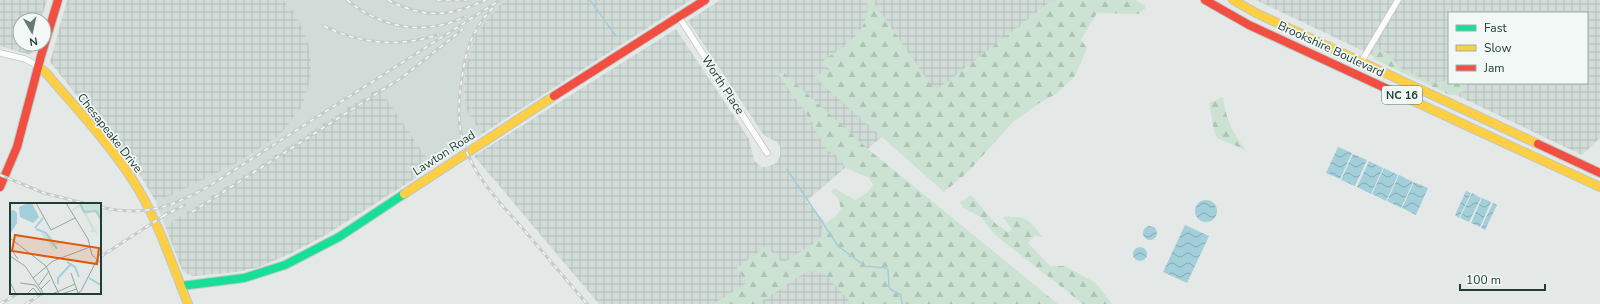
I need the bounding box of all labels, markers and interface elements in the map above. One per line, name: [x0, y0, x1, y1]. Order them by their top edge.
north arrow: [12, 12, 52, 52]
legend: [1448, 12, 1588, 84]
street label: Brookshire Boulevard: [1275, 17, 1387, 81]
text: Fast: [1484, 20, 1507, 36]
text: N: [28, 33, 39, 49]
text: Slow: [1484, 40, 1512, 56]
street label: Worth Place: [698, 52, 748, 118]
text: Jam: [1483, 60, 1505, 76]
road number: NC 16: [1382, 86, 1422, 104]
street label: Chesapeake Drive: [74, 90, 146, 176]
street label: Lawton Road: [410, 127, 478, 179]
inset map: [10, 203, 101, 294]
scale bar: [1460, 266, 1545, 292]
text: 100 m: [1466, 272, 1501, 288]

